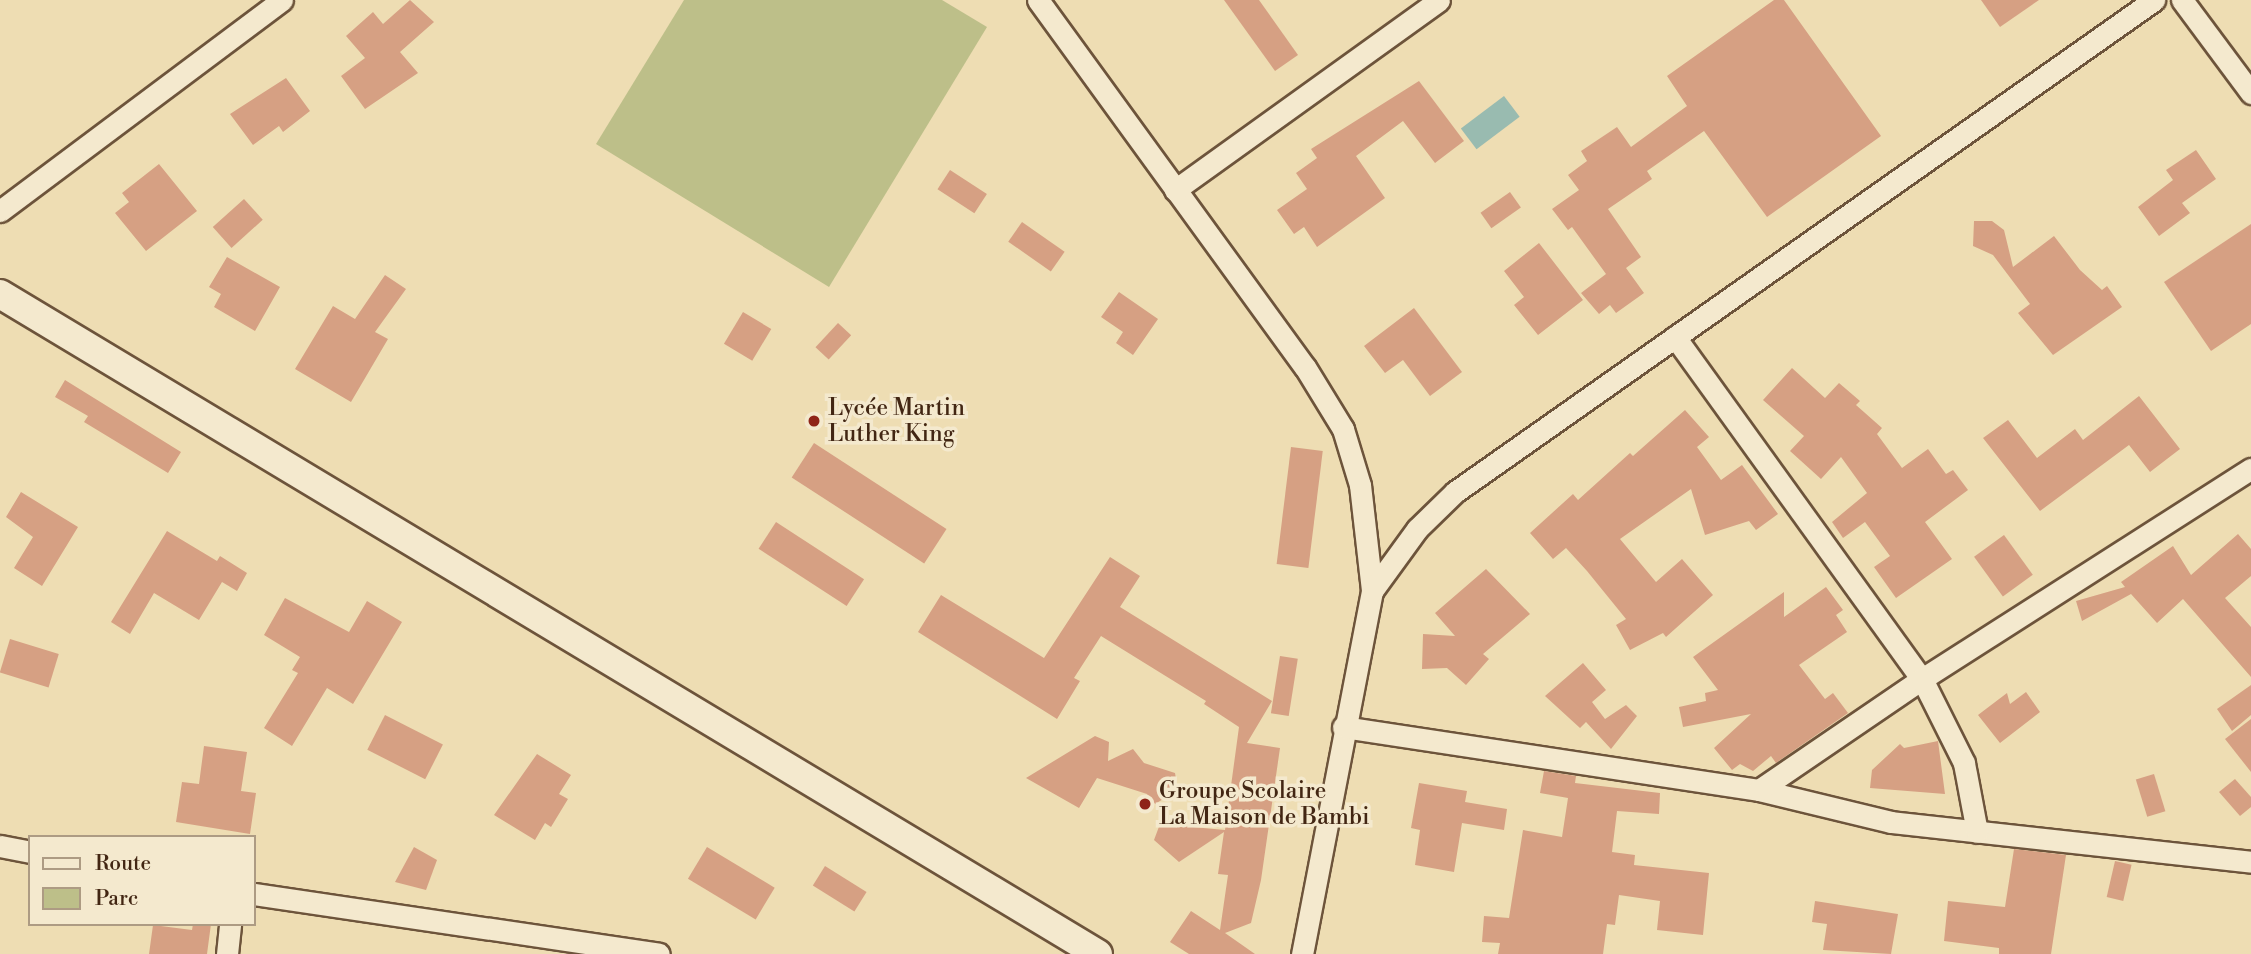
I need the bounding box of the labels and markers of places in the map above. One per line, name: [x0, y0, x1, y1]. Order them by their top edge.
place label: Lycée Martin Luther King: [828, 394, 965, 448]
marker: Lycée Martin Luther King: [806, 413, 822, 429]
place label: Groupe Scolaire La Maison de Bambi: [1159, 777, 1370, 831]
marker: Groupe Scolaire La Maison de Bambi: [1137, 796, 1153, 812]

